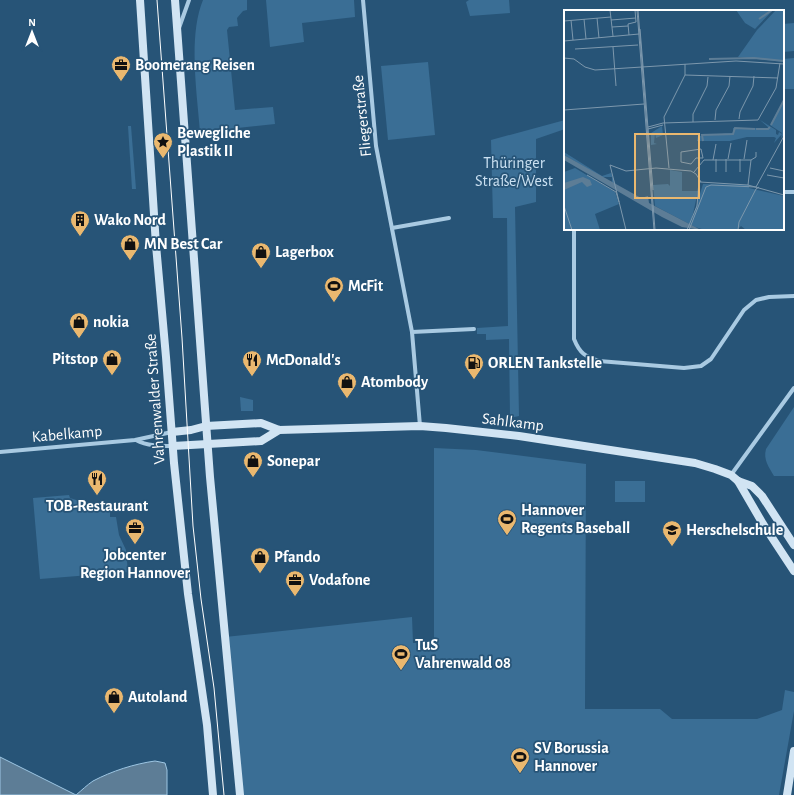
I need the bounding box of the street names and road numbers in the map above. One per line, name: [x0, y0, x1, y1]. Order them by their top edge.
street label: Fliegerstraße: [350, 74, 374, 158]
street label: Vahrenwalder Straße: [142, 333, 168, 465]
street label: Sahlkamp: [481, 410, 545, 434]
street label: Kabelkamp: [31, 423, 103, 445]

